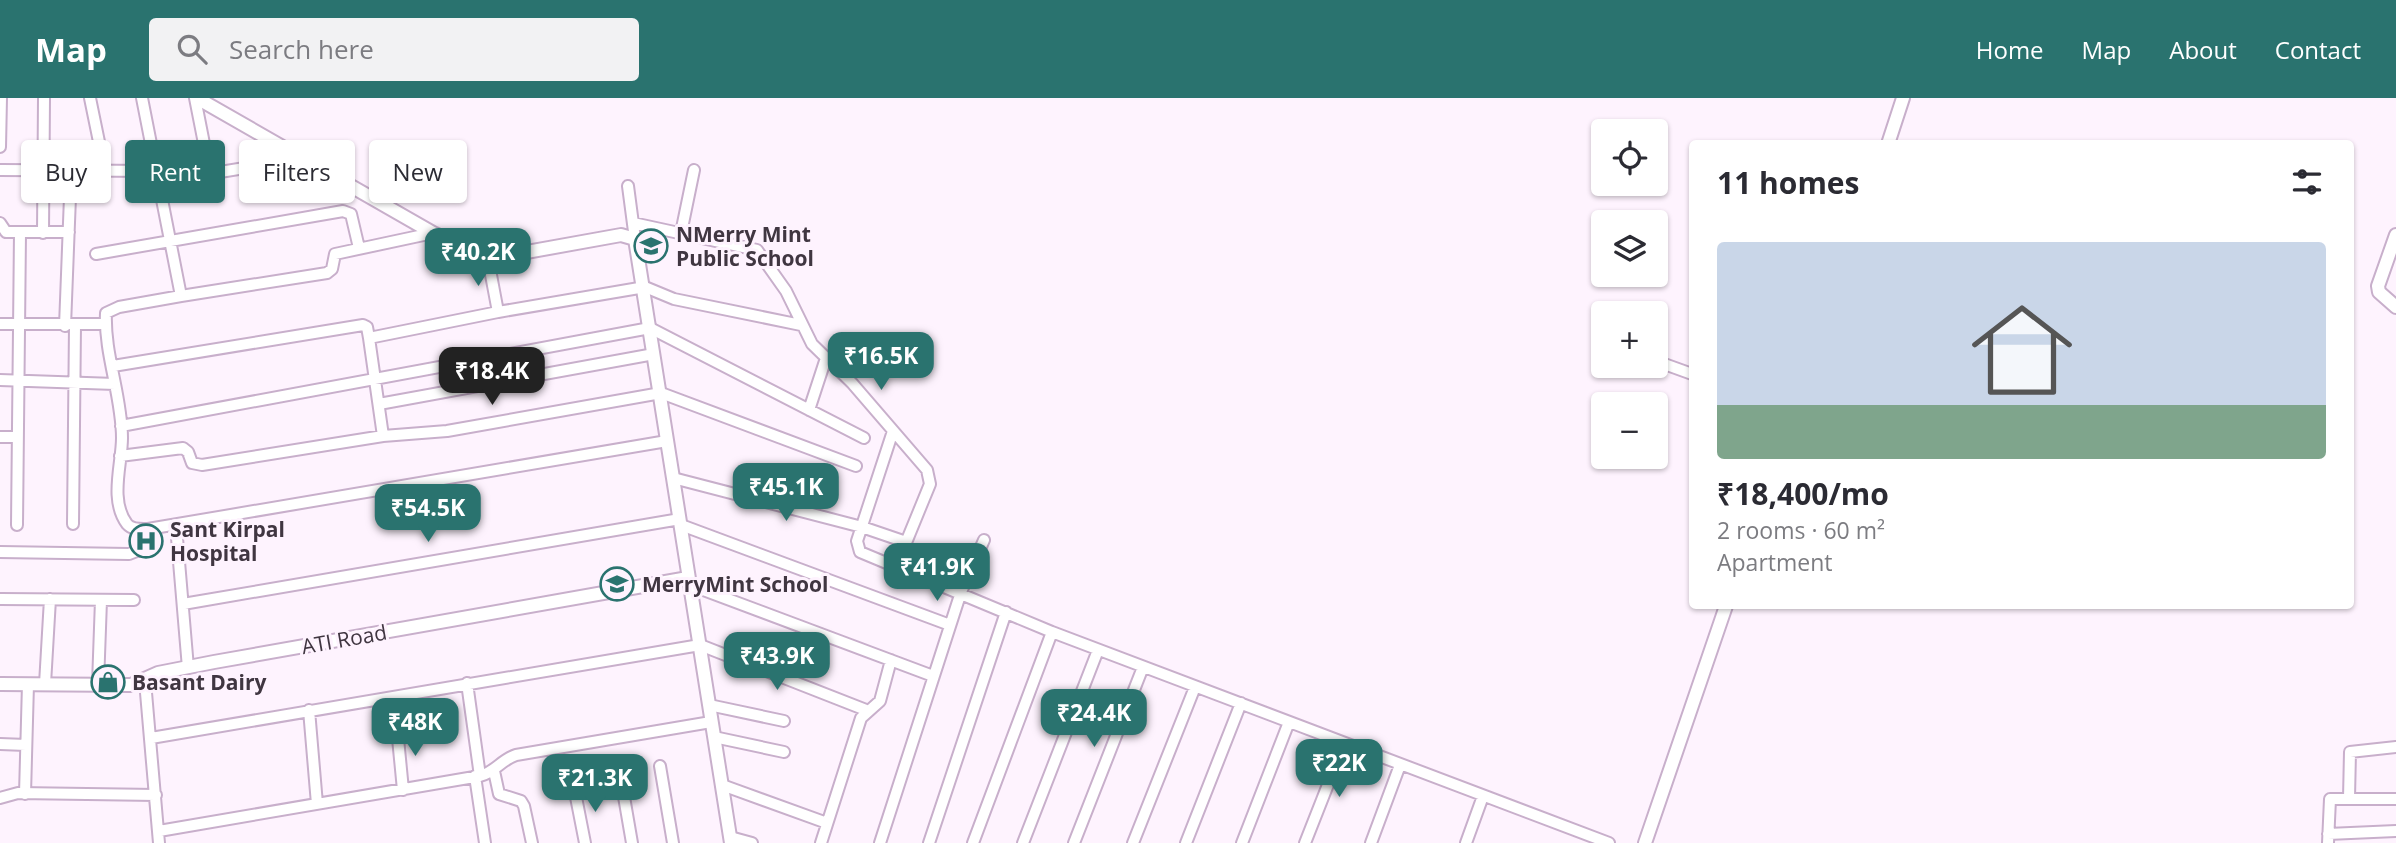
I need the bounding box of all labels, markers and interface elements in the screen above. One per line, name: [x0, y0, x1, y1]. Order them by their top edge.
search box: [149, 18, 639, 81]
text: Map: [35, 27, 107, 72]
icon: search: [173, 30, 211, 68]
text: Search here: [229, 31, 374, 67]
text: Home: [1976, 33, 2044, 66]
text: Map: [2082, 33, 2131, 66]
text: About: [2169, 33, 2237, 66]
text: Contact: [2275, 33, 2361, 66]
map controls: [1591, 119, 1668, 469]
button: locate: [1591, 119, 1668, 196]
chip: Buy: [21, 140, 111, 203]
chip: Rent: [125, 140, 225, 203]
chip: Filters: [239, 140, 355, 203]
chip: New: [369, 140, 467, 203]
text: 11 homes: [1717, 162, 1860, 203]
icon: filters: [2288, 163, 2326, 201]
button: layers: [1591, 210, 1668, 287]
place label: NMerry Mint Public School: [676, 220, 814, 272]
school or university icon: NMerry Mint Public School: [632, 227, 670, 265]
pin: ₹40.2K: [421, 228, 535, 288]
text: ₹40.2K: [441, 235, 515, 267]
icon: home: [1959, 287, 2085, 413]
button: +: [1591, 301, 1668, 378]
pin: ₹16.5K: [824, 332, 938, 392]
text: ₹16.5K: [844, 339, 918, 371]
pin: ₹18.4K: [435, 348, 549, 407]
text: ₹18.4K: [455, 354, 529, 386]
button: −: [1591, 392, 1668, 469]
pin: ₹45.1K: [729, 464, 843, 523]
text: ₹45.1K: [749, 470, 823, 502]
text: ₹18,400/mo: [1717, 473, 1889, 514]
pin: ₹54.5K: [371, 484, 485, 544]
text: ₹54.5K: [391, 491, 465, 523]
text: 2 rooms · 60 m²: [1717, 514, 1885, 546]
place label: Sant Kirpal Hospital: [170, 515, 285, 567]
hospital icon: Sant Kirpal Hospital: [127, 522, 165, 560]
pin: ₹41.9K: [880, 544, 994, 603]
text: Apartment: [1717, 546, 1833, 578]
text: ₹41.9K: [900, 550, 974, 582]
school or university icon: MerryMint School: [598, 565, 636, 603]
place label: MerryMint School: [642, 570, 828, 598]
street label: ATI Road: [299, 618, 389, 660]
pin: ₹43.9K: [720, 632, 834, 692]
text: ₹43.9K: [740, 639, 814, 671]
shop icon: Basant Dairy: [89, 663, 127, 701]
place label: Basant Dairy: [132, 668, 266, 696]
pin: ₹24.4K: [1037, 690, 1151, 749]
text: ₹24.4K: [1057, 696, 1131, 728]
pin: ₹48K: [374, 698, 456, 758]
text: ₹48K: [388, 705, 442, 737]
pin: ₹22K: [1298, 740, 1380, 799]
text: ₹22K: [1312, 746, 1366, 778]
pin: ₹21.3K: [538, 754, 652, 814]
text: ₹21.3K: [558, 761, 632, 793]

